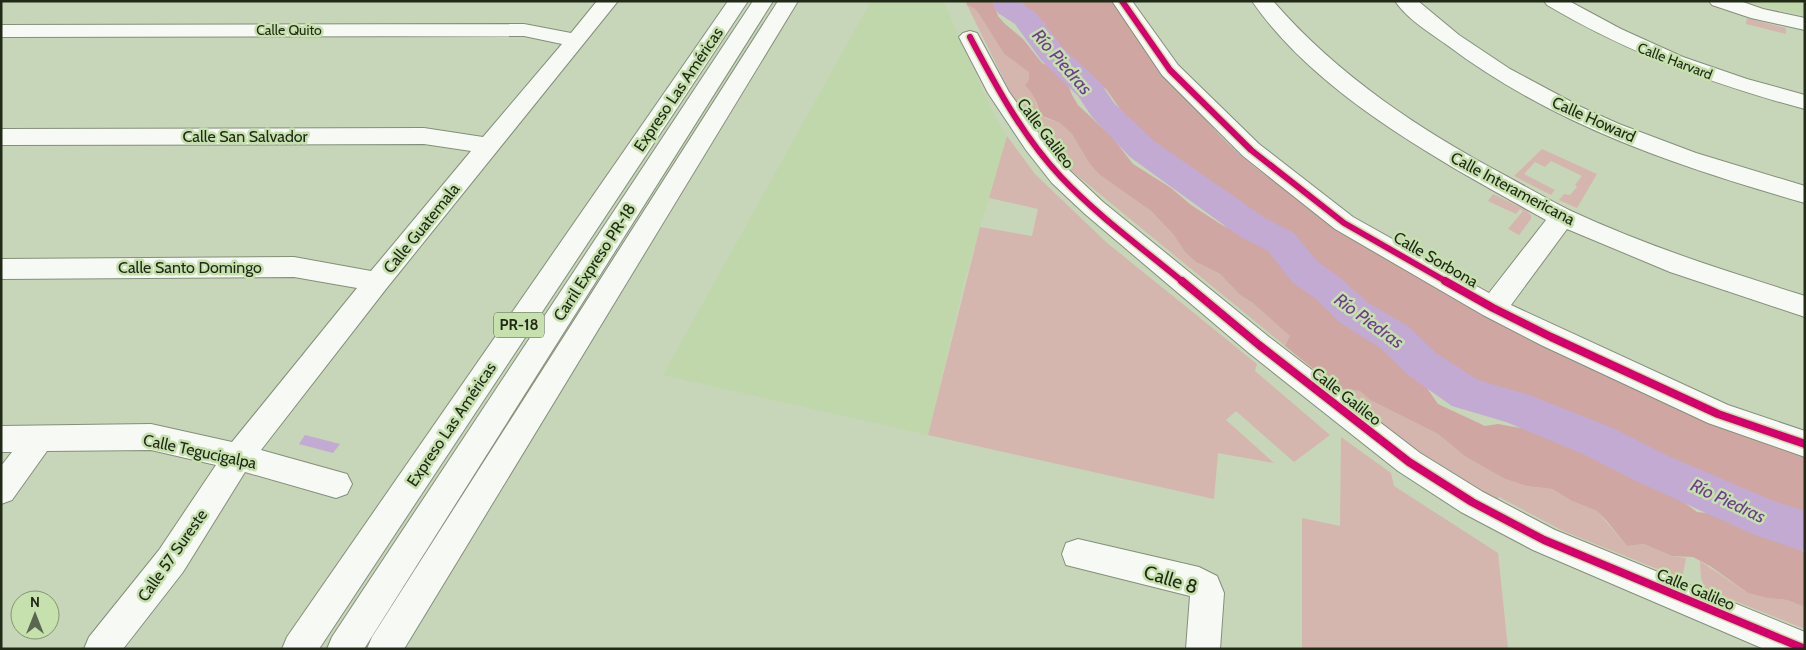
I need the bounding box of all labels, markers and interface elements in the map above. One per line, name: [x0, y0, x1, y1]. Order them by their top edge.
street label: Calle Quito: [256, 21, 322, 39]
street label: Expreso Las Américas: [630, 23, 727, 155]
water label: Río Piedras: [1027, 25, 1097, 99]
street label: Calle Harvard: [1635, 39, 1715, 83]
street label: Calle Howard: [1549, 93, 1639, 146]
street label: Calle Galileo: [1013, 94, 1078, 172]
street label: Calle San Salvador: [182, 127, 309, 146]
street label: Calle Interamericana: [1447, 148, 1578, 229]
street label: Calle Guatemala: [379, 179, 464, 277]
street label: Carril Expreso PR-18: [549, 200, 639, 325]
street label: Calle Sorbona: [1390, 228, 1482, 291]
street label: Calle Santo Domingo: [118, 258, 262, 277]
water label: Río Piedras: [1330, 289, 1408, 353]
road number: PR-18: [494, 312, 544, 338]
street label: Expreso Las Américas: [403, 358, 500, 490]
street label: Calle Galileo: [1308, 363, 1385, 430]
street label: Calle Tegucigalpa: [142, 430, 259, 473]
water label: Río Piedras: [1687, 474, 1769, 528]
street label: Calle 57 Sureste: [134, 506, 211, 605]
street label: Calle 8: [1141, 560, 1201, 599]
street label: Calle Galileo: [1654, 564, 1738, 615]
north arrow: [10, 590, 60, 640]
text: N: [30, 593, 40, 611]

